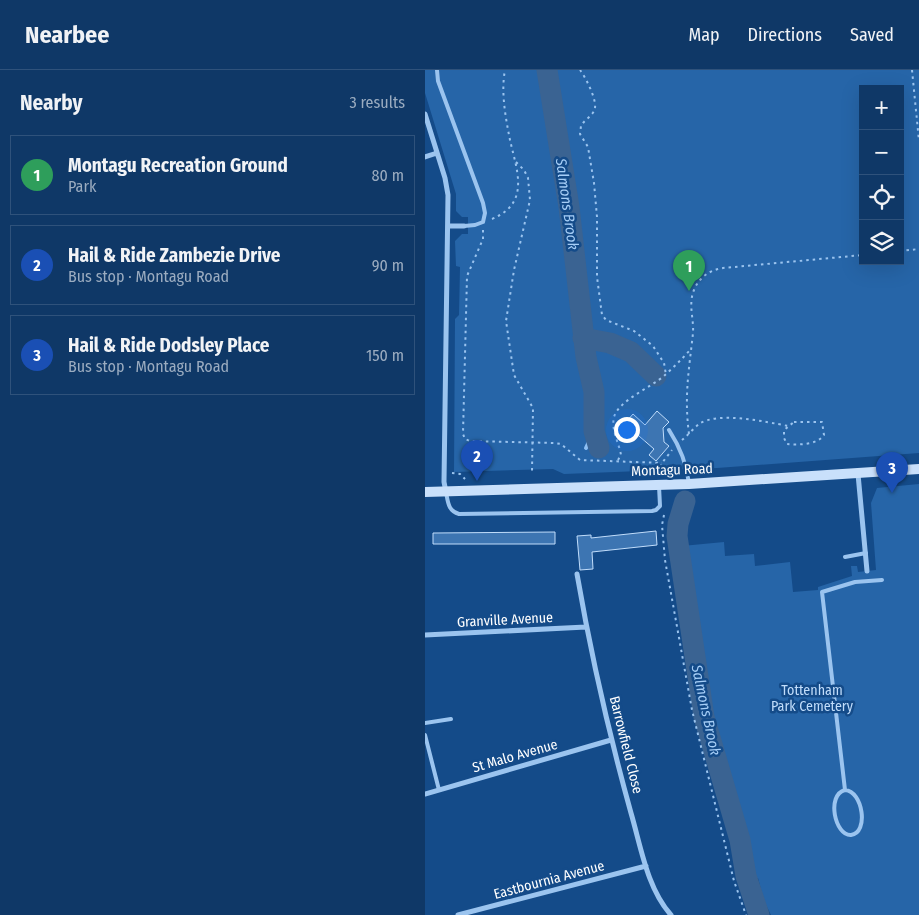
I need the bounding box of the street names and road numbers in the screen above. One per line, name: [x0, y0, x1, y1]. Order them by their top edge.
street label: Montagu Road: [631, 460, 713, 480]
street label: Granville Avenue: [457, 609, 553, 631]
street label: Barrowfield Close: [606, 694, 646, 796]
street label: St Malo Avenue: [470, 736, 560, 776]
street label: Eastbournia Avenue: [492, 857, 606, 903]

